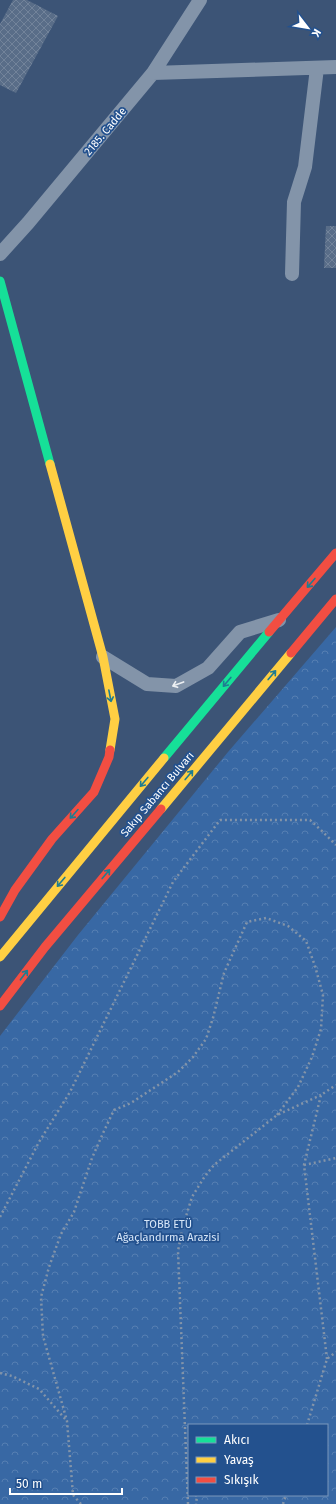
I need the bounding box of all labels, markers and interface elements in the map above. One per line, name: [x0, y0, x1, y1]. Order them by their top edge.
north arrow: [288, 8, 328, 48]
text: K: [308, 27, 324, 40]
street label: 2185. Cadde: [82, 105, 129, 158]
one-way arrow: [306, 578, 315, 588]
one-way arrow: [268, 669, 277, 680]
one-way arrow: [222, 677, 231, 688]
one-way arrow: [172, 680, 184, 688]
one-way arrow: [106, 689, 114, 702]
street label: Sakıp Sabancı Bulvarı: [118, 749, 197, 840]
one-way arrow: [184, 769, 193, 780]
one-way arrow: [139, 777, 148, 788]
one-way arrow: [69, 809, 79, 819]
one-way arrow: [101, 869, 110, 880]
one-way arrow: [56, 877, 65, 888]
one-way arrow: [19, 970, 28, 981]
park label: TOBB ETÜ Ağaçlandırma Arazisi: [116, 1217, 220, 1244]
legend: [188, 1424, 328, 1496]
text: Akıcı: [224, 1433, 250, 1447]
text: Yavaş: [224, 1453, 254, 1467]
scale bar: [10, 1470, 122, 1496]
text: Sıkışık: [224, 1473, 259, 1487]
text: 50 m: [16, 1477, 42, 1491]

